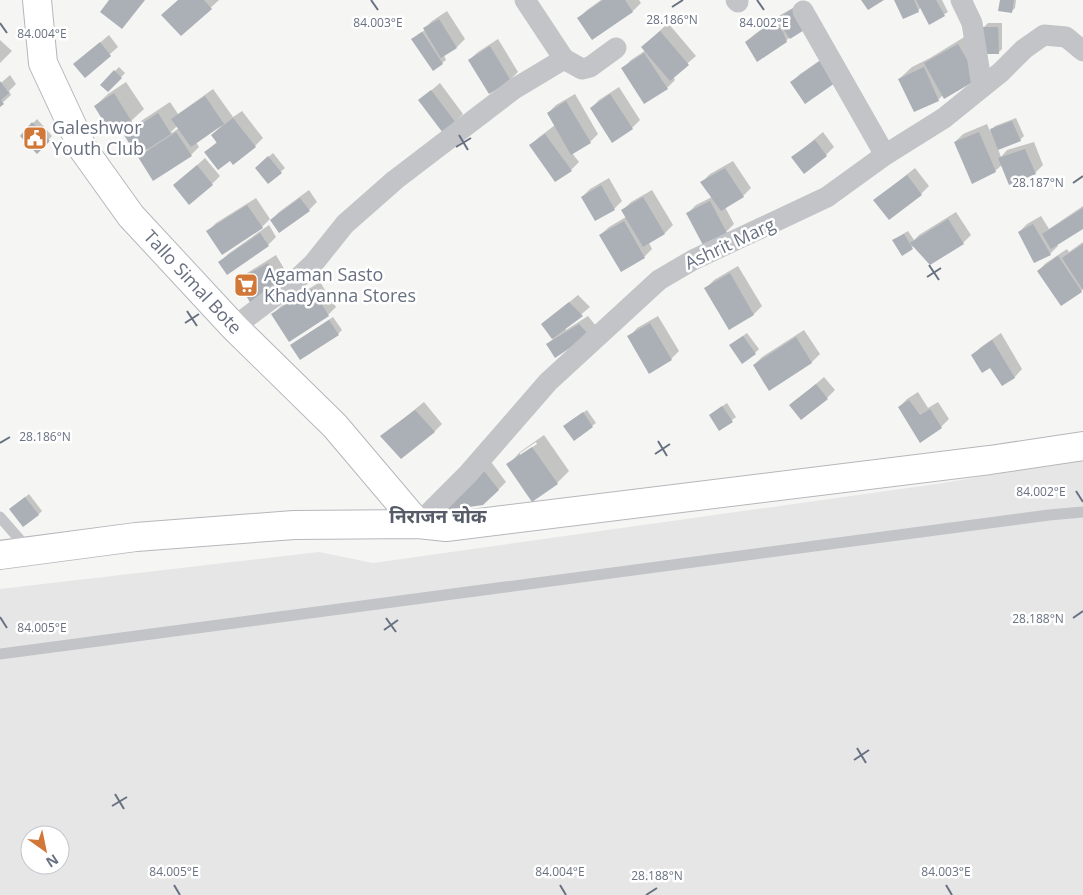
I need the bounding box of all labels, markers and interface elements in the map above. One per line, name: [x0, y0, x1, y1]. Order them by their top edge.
text: 28.186°N: [646, 11, 698, 28]
text: 84.003°E: [353, 14, 403, 31]
text: 84.002°E: [739, 14, 789, 31]
text: 84.004°E: [17, 25, 67, 42]
place label: Galeshwor Youth Club: [52, 115, 144, 160]
public building icon: Galeshwor Youth Club: [22, 125, 48, 151]
text: 28.187°N: [1012, 174, 1064, 191]
street label: Ashrit Marg: [680, 212, 779, 275]
street label: Tallo Simal Bote: [139, 224, 247, 339]
place label: Agaman Sasto Khadyanna Stores: [264, 262, 416, 307]
supermarket icon: Agaman Sasto Khadyanna Stores: [233, 272, 259, 298]
text: 28.186°N: [19, 428, 71, 445]
text: 84.002°E: [1016, 483, 1066, 500]
district label: निराजन चोक: [389, 503, 488, 529]
text: 28.188°N: [1012, 610, 1064, 627]
text: 84.005°E: [17, 619, 67, 636]
north arrow: [20, 825, 70, 875]
text: N: [42, 850, 62, 872]
text: 84.005°E: [149, 863, 199, 880]
text: 84.004°E: [535, 863, 585, 880]
text: 84.003°E: [921, 863, 971, 880]
text: 28.188°N: [631, 867, 683, 884]

